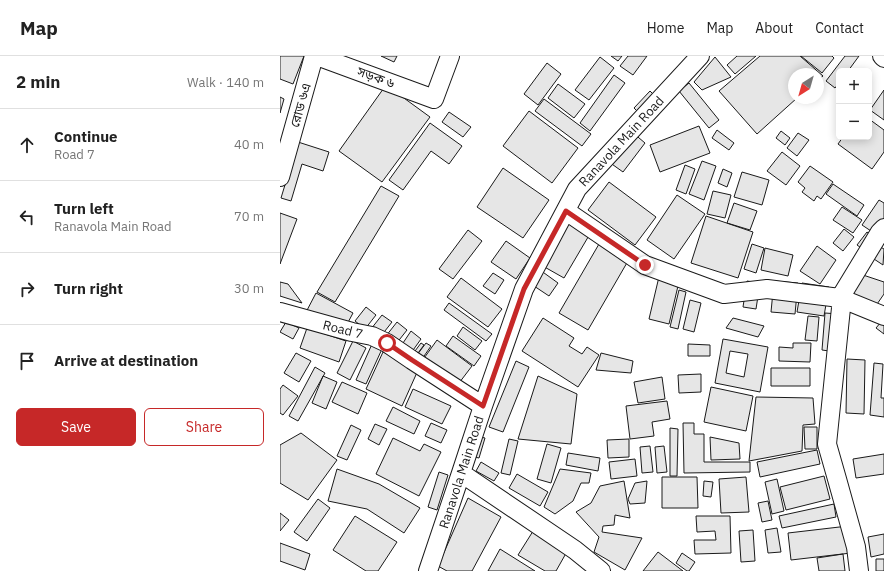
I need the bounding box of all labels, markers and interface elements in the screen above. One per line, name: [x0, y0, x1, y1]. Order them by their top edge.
text: Map: [20, 16, 58, 40]
text: Home: [647, 19, 684, 37]
text: Map: [706, 19, 733, 37]
text: About: [755, 19, 793, 37]
text: Contact: [815, 19, 864, 37]
street label: সড়ক ৬: [354, 63, 397, 92]
north arrow: [788, 68, 824, 104]
map controls: [836, 68, 872, 140]
button: +: [836, 68, 872, 104]
text: 2 min: [16, 71, 60, 93]
text: Walk · 140 m: [187, 74, 264, 91]
street label: রোড ৬এ: [286, 81, 315, 129]
street label: Ranavola Main Road: [575, 93, 668, 190]
button: −: [836, 104, 872, 140]
text: Continue: [54, 127, 118, 146]
icon: ahead: [16, 134, 38, 156]
text: 40 m: [234, 136, 264, 153]
text: Road 7: [54, 146, 95, 163]
text: Turn left: [54, 199, 114, 218]
icon: left: [16, 206, 38, 228]
text: 70 m: [234, 208, 264, 225]
text: Ranavola Main Road: [54, 218, 172, 235]
route end: [636, 256, 654, 274]
icon: right: [16, 278, 38, 300]
text: Turn right: [54, 279, 123, 298]
text: 30 m: [234, 280, 264, 297]
street label: Road 7: [321, 316, 365, 343]
route start: [378, 334, 396, 352]
icon: arrive: [16, 350, 38, 372]
text: Arrive at destination: [54, 351, 198, 370]
button: Save: [16, 408, 136, 446]
button: Share: [144, 408, 264, 446]
street label: Ranavola Main Road: [435, 414, 488, 531]

